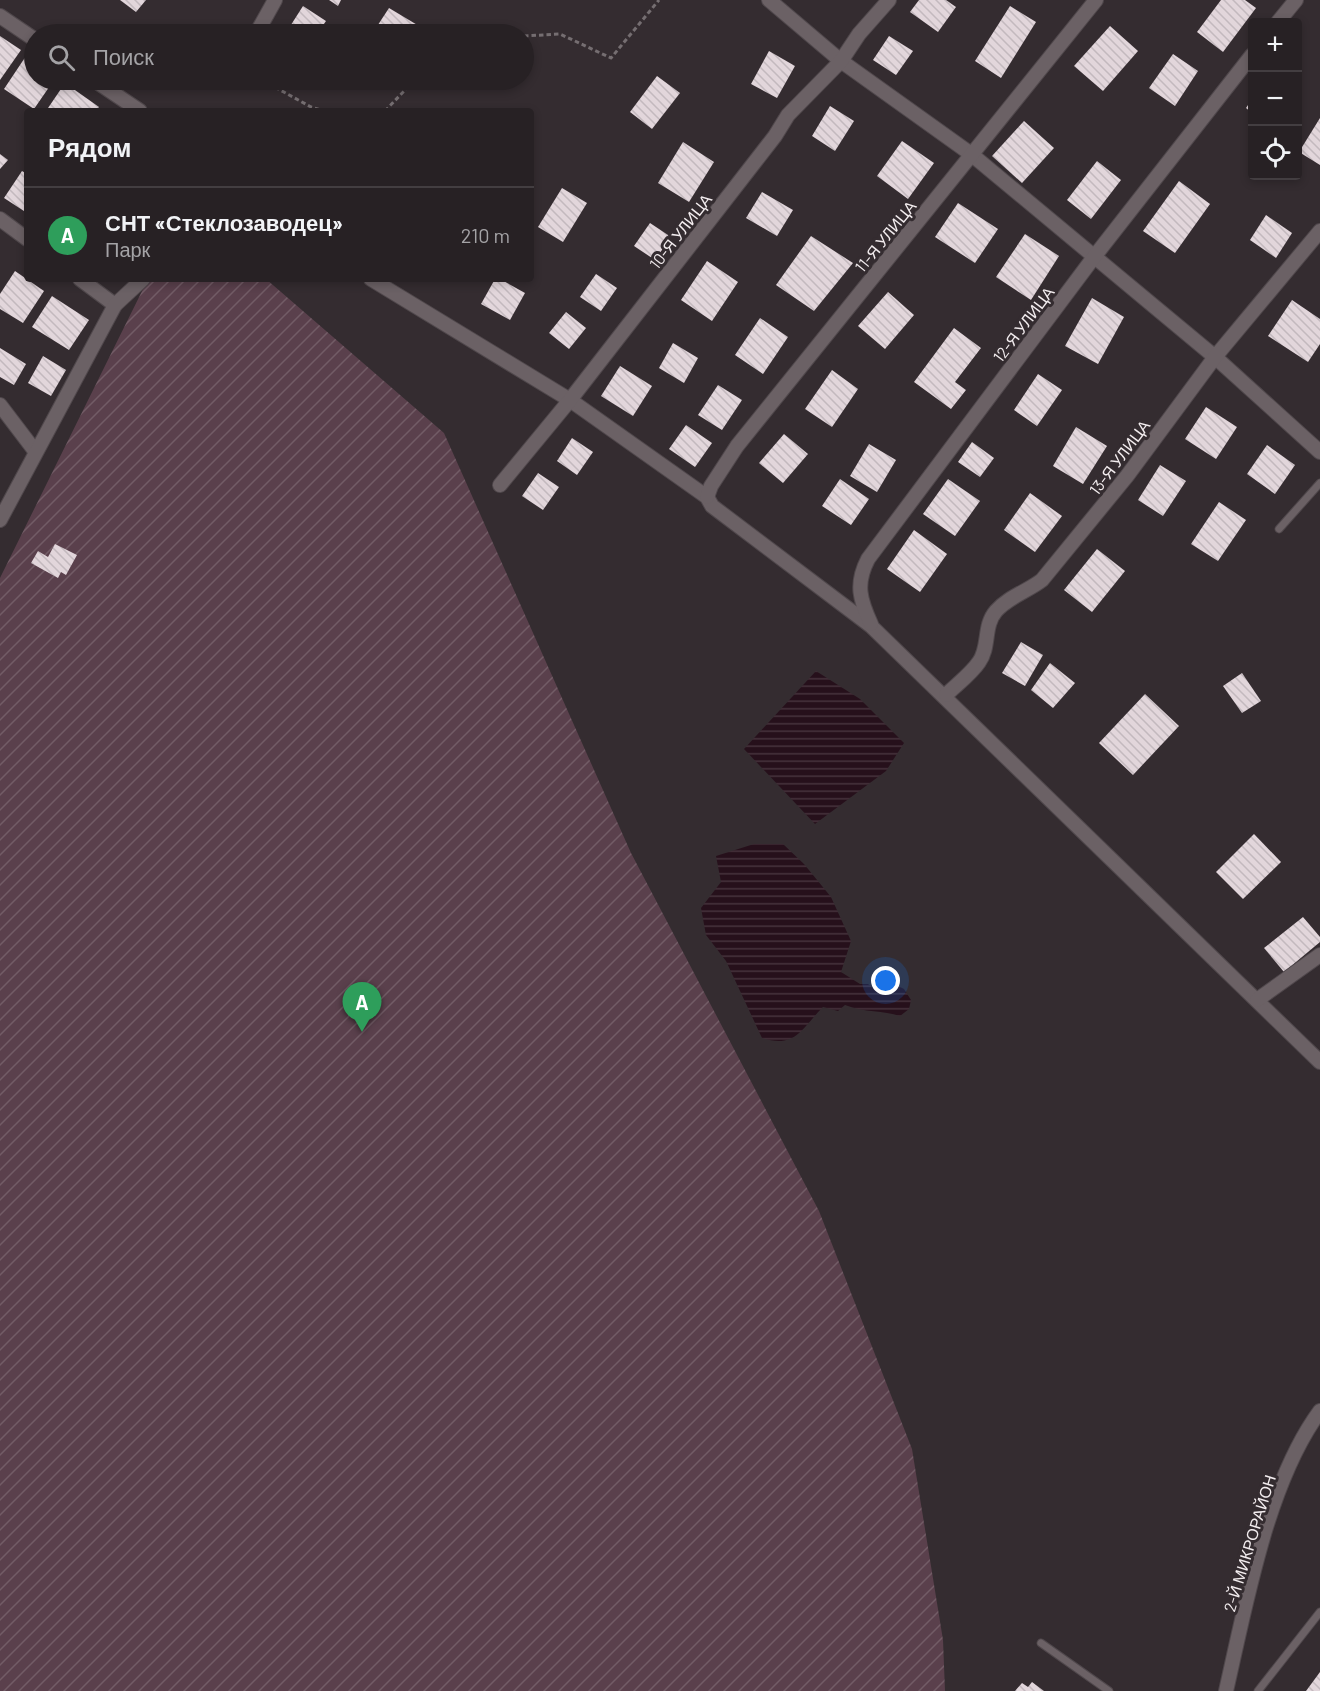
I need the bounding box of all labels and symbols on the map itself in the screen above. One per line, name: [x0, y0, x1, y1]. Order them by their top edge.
street label: 10-Я УЛИЦА: [645, 189, 715, 272]
street label: 11-Я УЛИЦА: [850, 196, 920, 276]
street label: 12-Я УЛИЦА: [989, 282, 1058, 365]
street label: 13-Я УЛИЦА: [1085, 415, 1154, 498]
your location: [871, 966, 900, 995]
pin: A: [342, 982, 382, 1032]
street label: 2-Й МИКРОРАЙОН: [1219, 1472, 1279, 1614]

